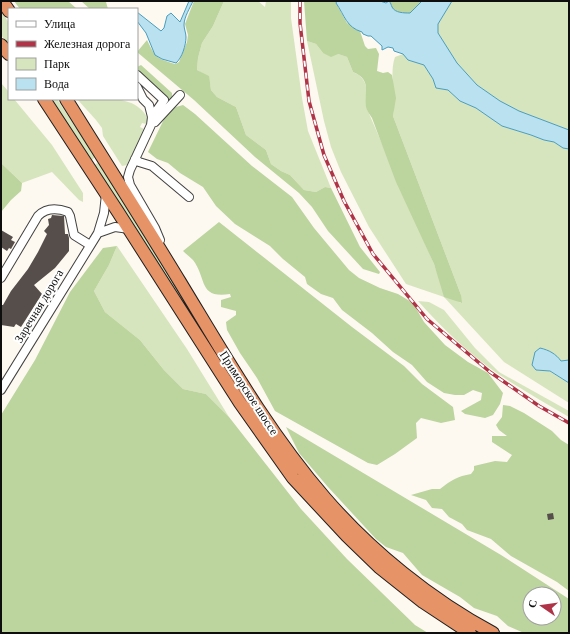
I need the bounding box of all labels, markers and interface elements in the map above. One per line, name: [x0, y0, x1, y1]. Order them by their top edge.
legend: [8, 8, 138, 100]
text: Улица: [44, 17, 76, 31]
text: Железная дорога: [44, 37, 131, 51]
text: Парк: [44, 57, 70, 71]
text: Вода: [44, 77, 70, 91]
street label: Заречная дорога: [12, 266, 67, 345]
street label: Приморское шоссе: [217, 348, 281, 438]
north arrow: [522, 586, 562, 626]
text: С: [526, 598, 539, 609]

